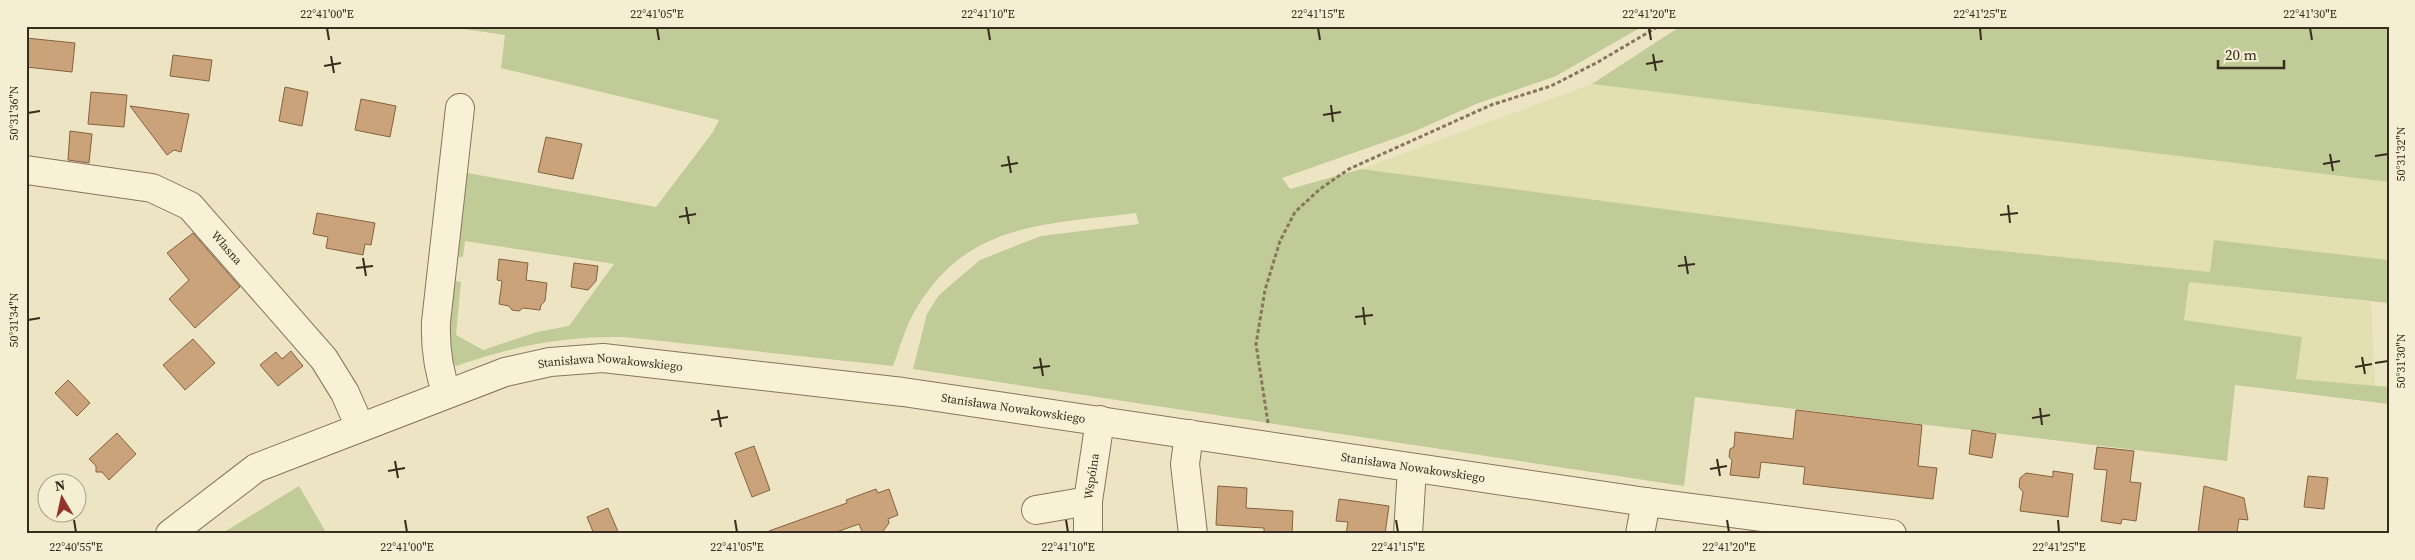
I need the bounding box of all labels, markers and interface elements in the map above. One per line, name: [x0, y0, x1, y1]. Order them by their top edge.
text: 22°41'00"E: [300, 6, 354, 22]
text: 22°41'05"E: [630, 6, 684, 22]
text: 22°41'10"E: [961, 6, 1015, 22]
text: 22°41'15"E: [1291, 6, 1345, 22]
text: 22°41'20"E: [1622, 6, 1676, 22]
text: 22°41'25"E: [1953, 6, 2007, 22]
text: 22°41'30"E: [2283, 6, 2337, 22]
scale bar: [2218, 38, 2284, 70]
text: 20 m: [2225, 44, 2257, 65]
text: 50°31'36"N: [6, 85, 22, 141]
text: 50°31'32"N: [2393, 126, 2409, 182]
street label: Własna: [208, 228, 246, 269]
text: 50°31'34"N: [6, 292, 22, 348]
text: 50°31'30"N: [2393, 333, 2409, 389]
street label: Stanisława Nowakowskiego: [536, 350, 684, 375]
street label: Stanisława Nowakowskiego: [940, 390, 1087, 427]
street label: Stanisława Nowakowskiego: [1340, 449, 1487, 486]
street label: Wspólna: [1080, 451, 1103, 500]
north arrow: [38, 472, 88, 522]
text: N: [53, 474, 67, 496]
text: 22°40'55"E: [49, 539, 103, 555]
text: 22°41'00"E: [380, 539, 434, 555]
text: 22°41'05"E: [710, 539, 764, 555]
text: 22°41'10"E: [1041, 539, 1095, 555]
text: 22°41'15"E: [1371, 539, 1425, 555]
text: 22°41'20"E: [1702, 539, 1756, 555]
text: 22°41'25"E: [2032, 539, 2086, 555]

